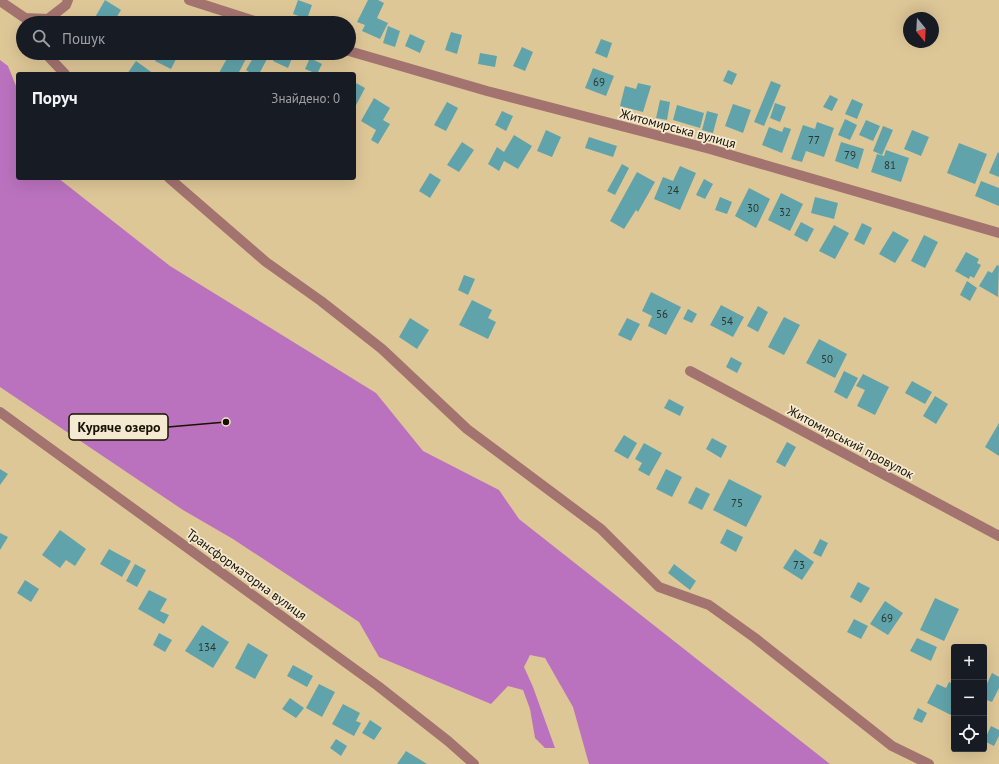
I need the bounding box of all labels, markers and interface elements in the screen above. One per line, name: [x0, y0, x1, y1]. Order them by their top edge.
north arrow: [903, 12, 939, 48]
search box: [16, 16, 356, 60]
icon: search: [30, 27, 52, 49]
text: Пошук: [62, 29, 105, 48]
house number: 69: [593, 75, 605, 89]
text: Поруч: [32, 87, 78, 109]
text: Знайдено: 0: [271, 90, 340, 107]
street label: Житомирська вулиця: [617, 105, 738, 152]
house number: 77: [808, 133, 820, 147]
house number: 79: [844, 148, 856, 162]
house number: 81: [884, 158, 896, 172]
house number: 24: [667, 183, 679, 197]
house number: 30: [747, 201, 759, 215]
house number: 32: [779, 205, 791, 219]
house number: 56: [656, 307, 668, 321]
house number: 54: [721, 314, 733, 328]
house number: 50: [821, 352, 833, 366]
street label: Житомирський провулок: [784, 401, 918, 483]
callout: Куряче озеро: [69, 414, 168, 440]
text: Куряче озеро: [77, 418, 161, 436]
house number: 75: [731, 496, 743, 510]
street label: Трансформаторна вулиця: [183, 525, 310, 624]
house number: 73: [793, 558, 805, 572]
house number: 69: [881, 611, 893, 625]
house number: 134: [198, 640, 216, 654]
map controls: [951, 644, 987, 752]
button: +: [951, 644, 987, 680]
button: −: [951, 680, 987, 716]
button: locate: [951, 716, 987, 752]

